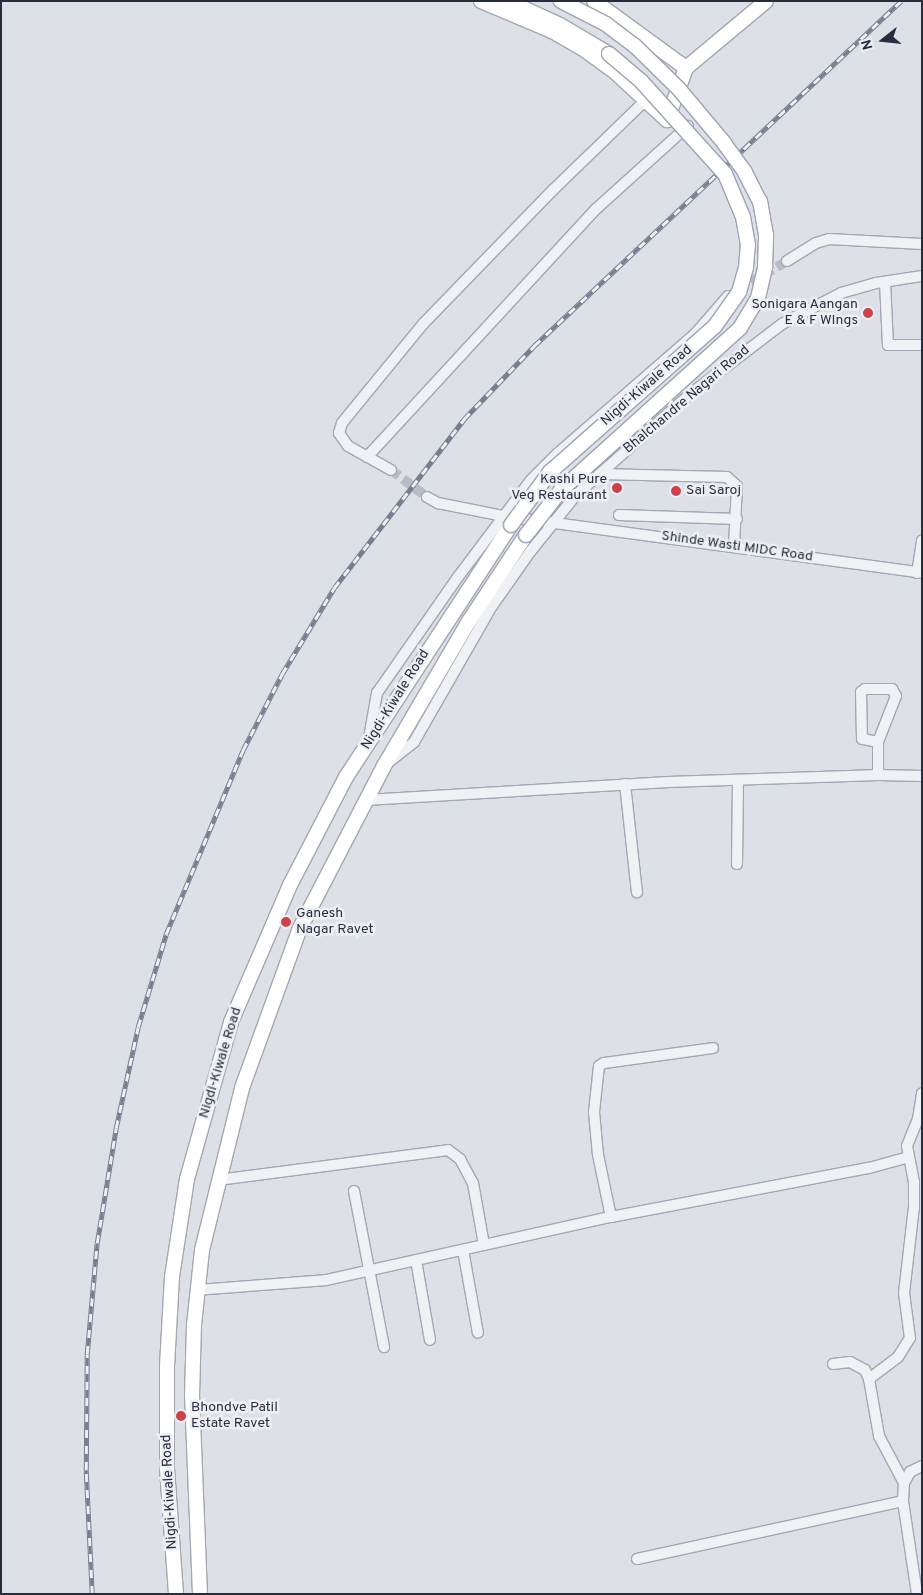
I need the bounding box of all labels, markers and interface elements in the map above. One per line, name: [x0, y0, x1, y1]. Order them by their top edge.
north arrow: [858, 15, 908, 65]
text: N: [859, 37, 878, 51]
place label: Sonigara Aangan E & F WIngs: [751, 297, 858, 330]
marker: Sonigara Aangan E & F WIngs: [862, 307, 874, 319]
street label: Nigdi-Kiwale Road: [598, 342, 696, 430]
street label: Bhalchandre Nagari Road: [620, 342, 754, 458]
place label: Kashi Pure Veg Restaurant: [511, 472, 607, 504]
marker: Kashi Pure Veg Restaurant: [611, 482, 623, 494]
place label: Sai Saroj: [686, 483, 741, 499]
marker: Sai Saroj: [670, 485, 682, 497]
street label: Shinde Wasti MIDC Road: [660, 528, 814, 566]
street label: Nigdi-Kiwale Road: [358, 647, 434, 753]
place label: Ganesh Nagar Ravet: [296, 906, 374, 939]
marker: Ganesh Nagar Ravet: [280, 916, 292, 928]
street label: Nigdi-Kiwale Road: [196, 1006, 246, 1120]
place label: Bhondve Patil Estate Ravet: [191, 1400, 278, 1432]
marker: Bhondve Patil Estate Ravet: [175, 1410, 187, 1422]
street label: Nigdi-Kiwale Road: [159, 1434, 181, 1550]

